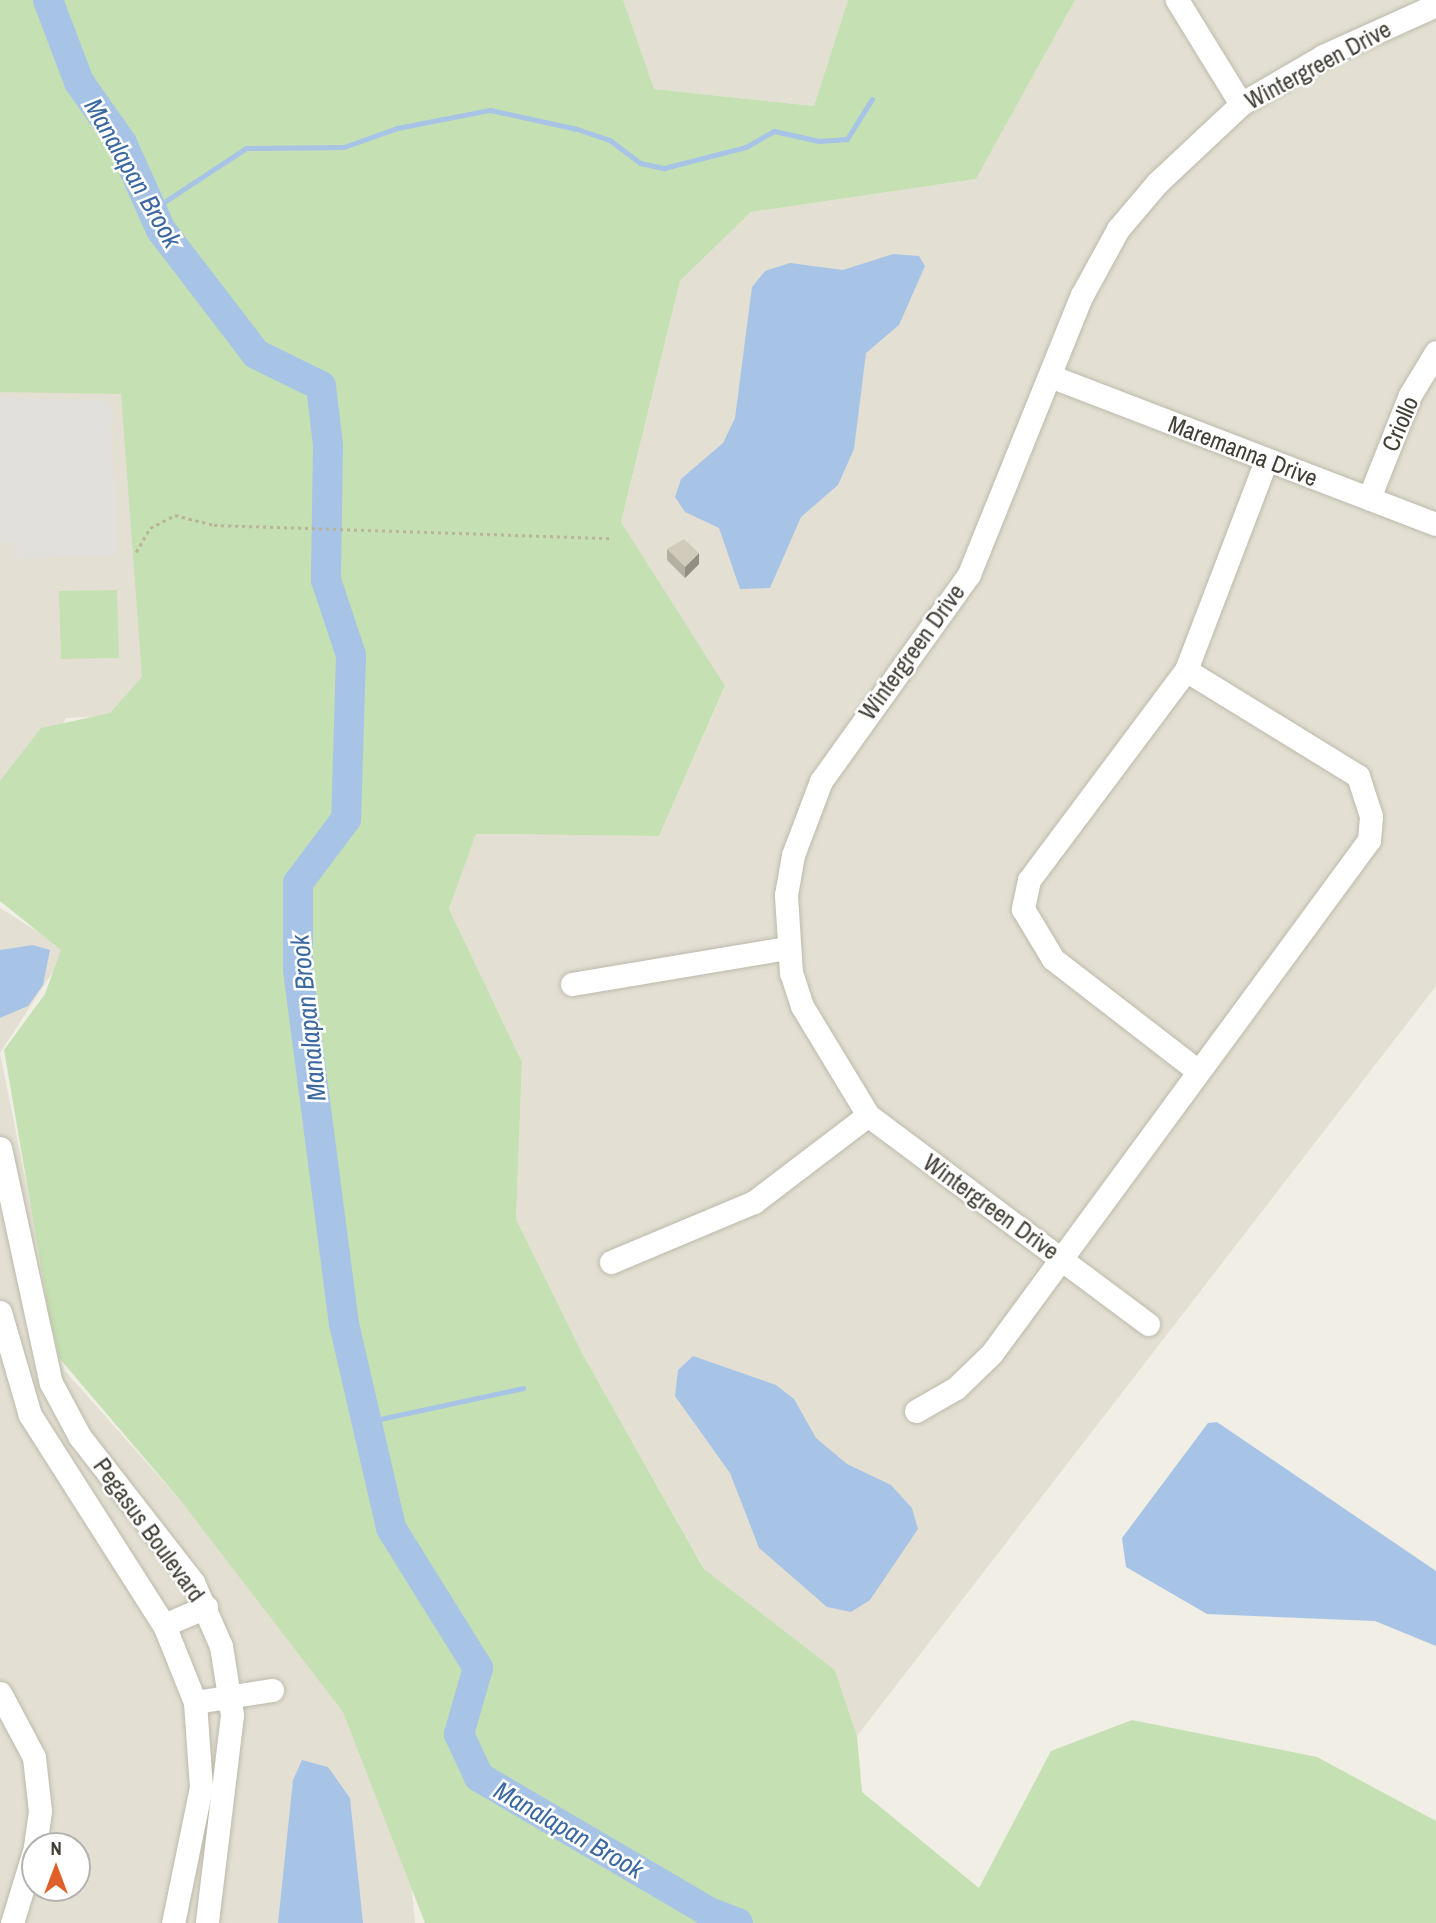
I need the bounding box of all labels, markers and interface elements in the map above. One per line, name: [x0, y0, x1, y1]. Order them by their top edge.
street label: Wintergreen Drive: [1240, 15, 1396, 115]
water label: Manalapan Brook: [78, 93, 188, 253]
street label: Criollo: [1376, 392, 1424, 456]
street label: Maremanna Drive: [1164, 409, 1322, 493]
street label: Wintergreen Drive: [853, 579, 971, 725]
water label: Manalapan Brook: [284, 933, 332, 1103]
street label: Wintergreen Drive: [918, 1148, 1064, 1266]
street label: Pegasus Boulevard: [87, 1453, 211, 1607]
water label: Manalapan Brook: [489, 1775, 649, 1885]
north arrow: [21, 1832, 91, 1902]
text: N: [50, 1835, 62, 1861]

